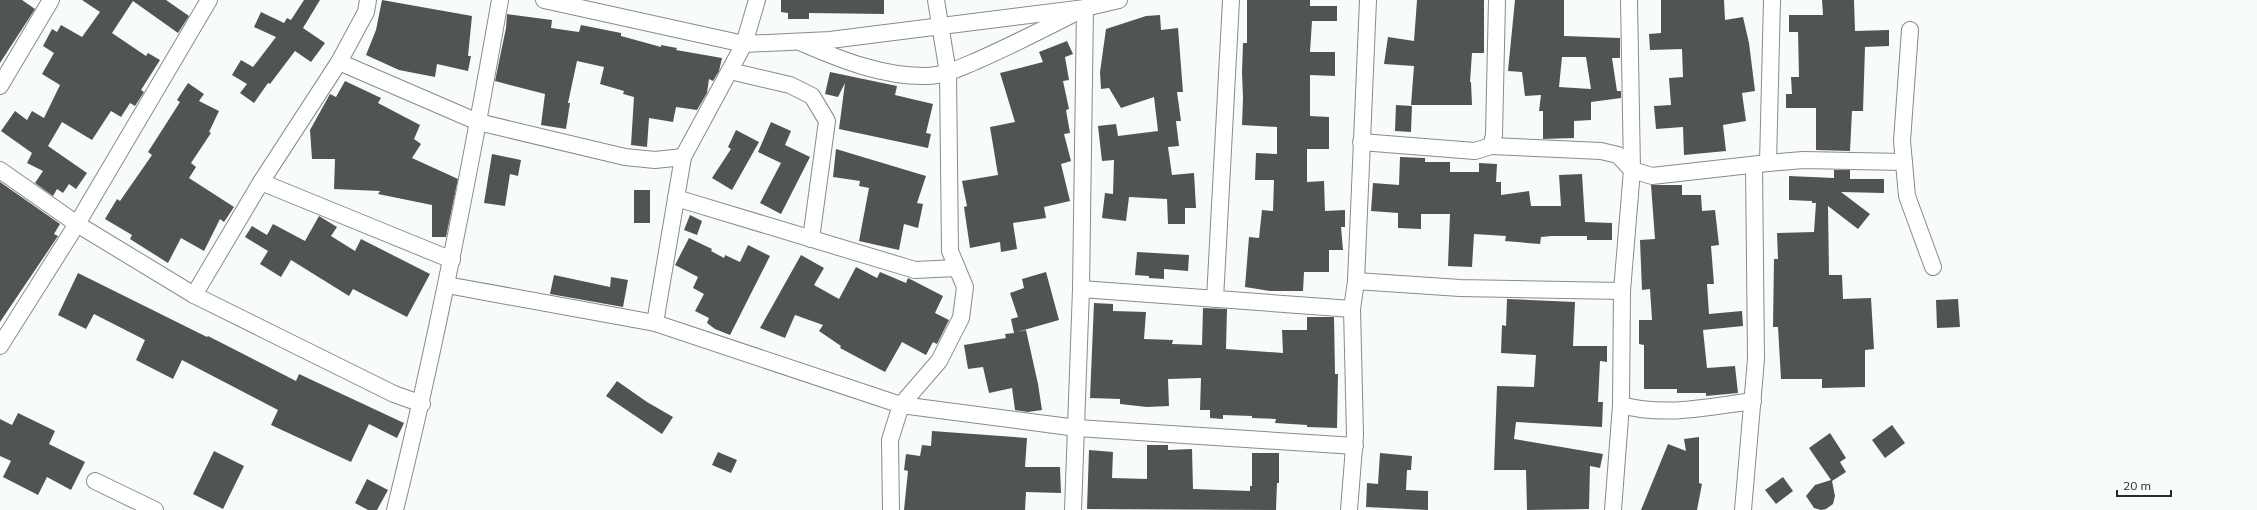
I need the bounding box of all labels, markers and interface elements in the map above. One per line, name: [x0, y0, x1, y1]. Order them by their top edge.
scale bar: [2117, 472, 2171, 498]
text: 20 m: [2123, 478, 2151, 493]

